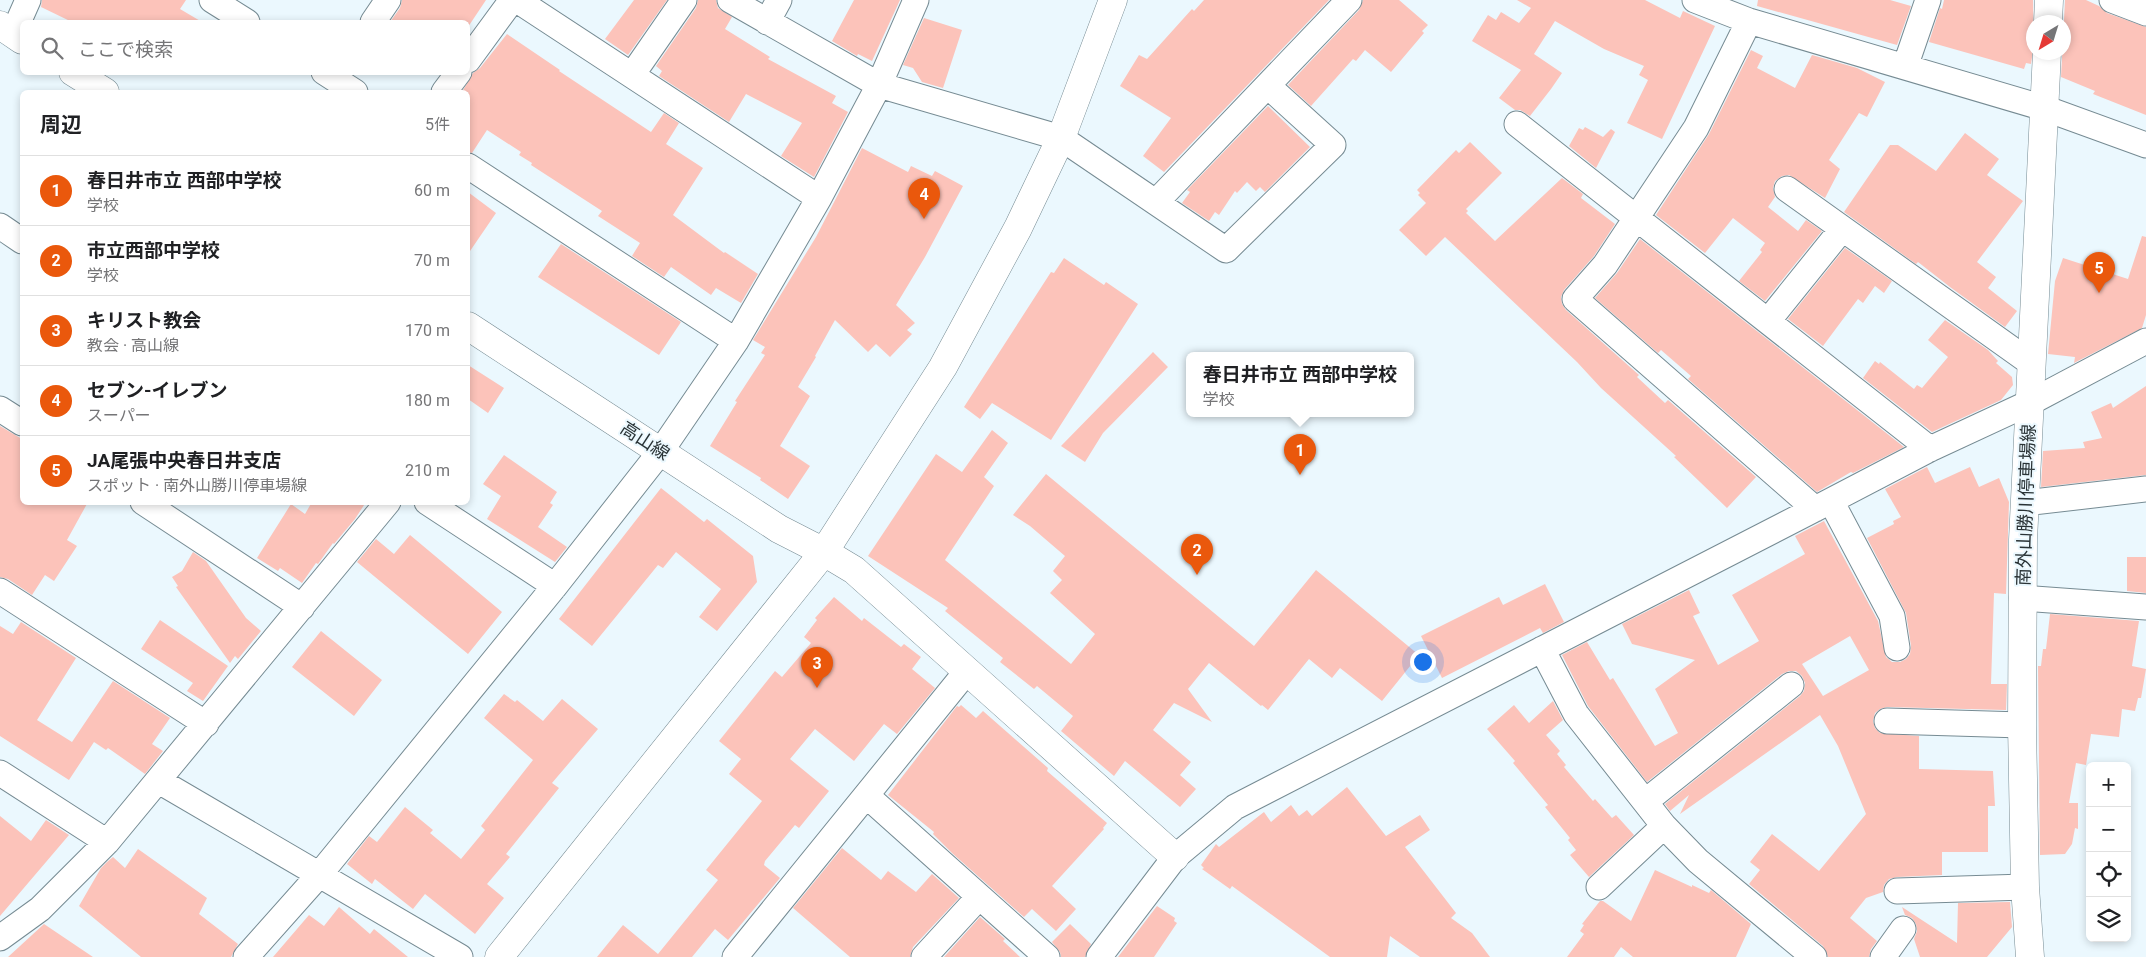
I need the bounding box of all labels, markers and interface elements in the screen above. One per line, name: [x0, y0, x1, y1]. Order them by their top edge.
north arrow: [2026, 15, 2071, 60]
search box: [20, 20, 470, 75]
icon: search: [38, 34, 66, 62]
text: ここで検索: [78, 38, 173, 61]
text: 周辺: [40, 113, 82, 137]
text: 5件: [425, 115, 450, 134]
text: 春日井市立 西部中学校: [87, 169, 282, 192]
pin: 4: [908, 178, 940, 219]
text: 1: [51, 181, 61, 200]
text: 60 m: [414, 181, 450, 200]
text: 学校: [87, 196, 119, 215]
text: 市立西部中学校: [87, 239, 220, 262]
text: 2: [51, 251, 61, 270]
text: 70 m: [414, 251, 450, 270]
pin: 5: [2083, 252, 2115, 293]
text: 学校: [87, 266, 119, 285]
text: キリスト教会: [87, 309, 201, 332]
text: 3: [51, 321, 61, 340]
text: 170 m: [405, 321, 450, 340]
text: 教会 · 高山線: [87, 336, 179, 355]
popup: [1186, 352, 1414, 417]
text: 春日井市立 西部中学校: [1203, 363, 1397, 386]
text: セブン-イレブン: [87, 379, 228, 402]
text: 学校: [1203, 390, 1235, 409]
text: 4: [51, 391, 61, 410]
text: 180 m: [405, 391, 450, 410]
text: スーパー: [87, 406, 151, 425]
street label: 高山線: [617, 417, 674, 464]
street label: 南外山勝川停車場線: [2012, 424, 2039, 586]
pin: 1: [1284, 434, 1316, 475]
text: JA尾張中央春日井支店: [87, 449, 281, 472]
text: 5: [51, 461, 61, 480]
text: 210 m: [405, 461, 450, 480]
text: スポット · 南外山勝川停車場線: [87, 476, 307, 495]
pin: 2: [1181, 534, 1213, 575]
pin: 3: [801, 647, 833, 688]
your location: [1410, 649, 1436, 675]
map controls: [2086, 762, 2131, 942]
button: +: [2086, 762, 2131, 807]
button: −: [2086, 807, 2131, 852]
button: locate: [2086, 852, 2131, 897]
button: layers: [2086, 897, 2131, 942]

